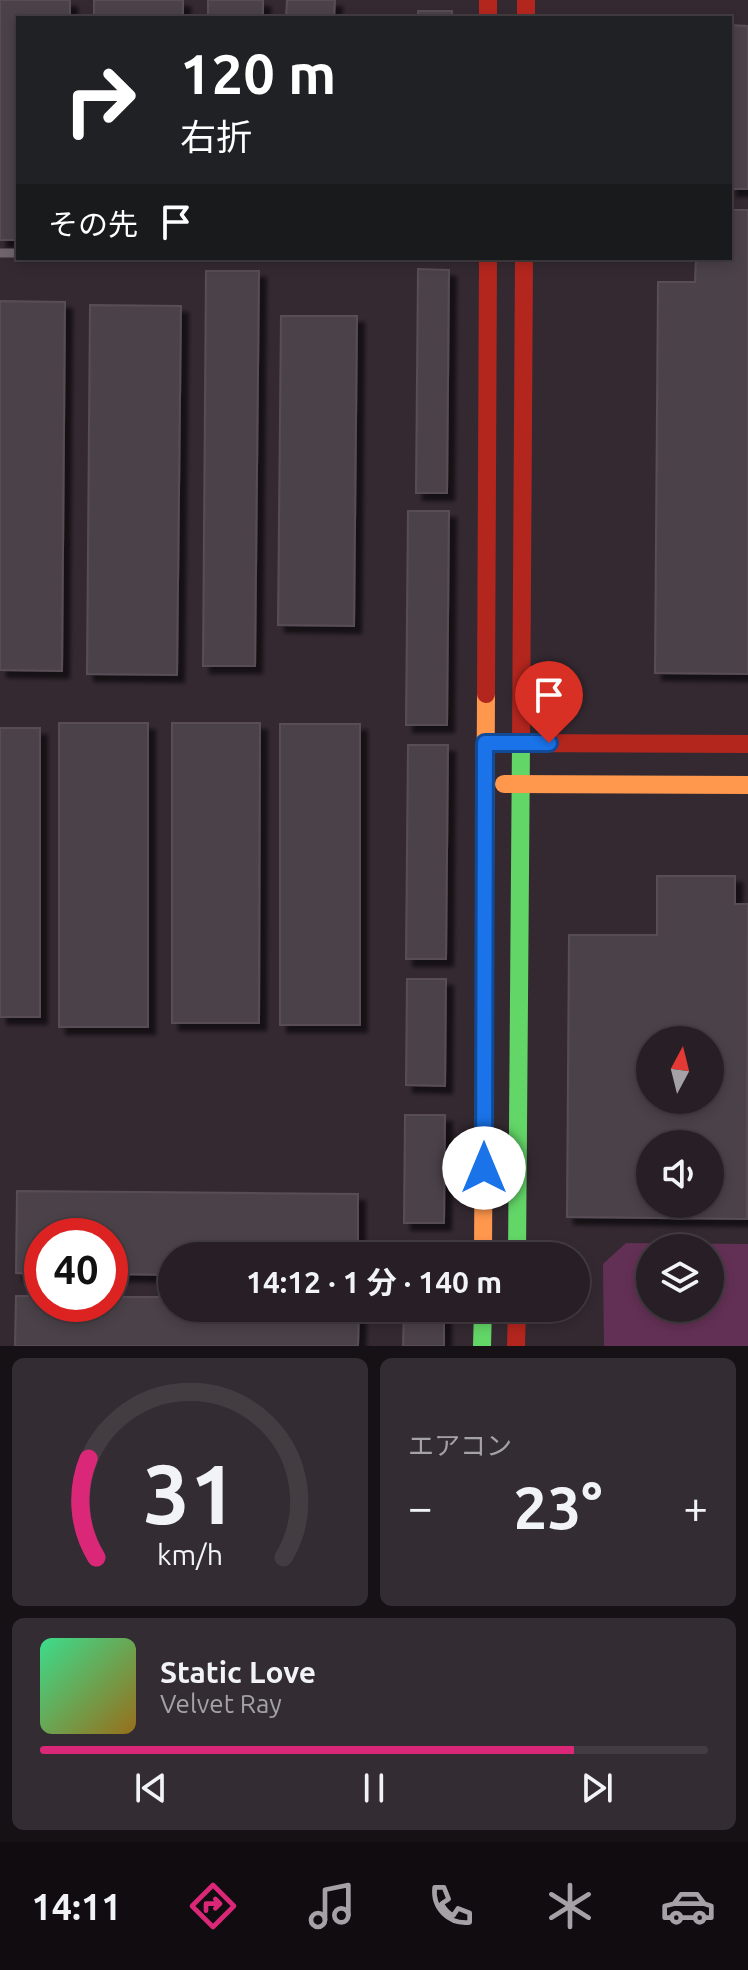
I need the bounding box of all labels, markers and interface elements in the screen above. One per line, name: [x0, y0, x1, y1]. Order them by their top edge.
text: 120 m: [180, 42, 336, 105]
icon: right: [48, 48, 152, 152]
text: 右折: [180, 116, 252, 157]
icon: arrive: [154, 200, 198, 244]
text: その先: [48, 207, 138, 241]
pin: [515, 661, 583, 743]
icon: arrive: [527, 673, 571, 717]
north arrow: [636, 1026, 724, 1114]
map controls: [636, 1026, 724, 1322]
position arrow: [442, 1126, 526, 1210]
button: sound: [636, 1130, 724, 1218]
speed limit sign: 40: [24, 1218, 128, 1322]
button: layers: [636, 1234, 724, 1322]
text: 14:12 · 1 分 · 140 m: [246, 1265, 502, 1299]
text: エアコン: [408, 1431, 512, 1460]
text: 31: [143, 1446, 237, 1540]
text: 23°: [514, 1473, 602, 1540]
text: −: [408, 1482, 433, 1531]
text: +: [683, 1482, 708, 1531]
text: km/h: [157, 1538, 223, 1570]
text: Static Love: [160, 1655, 316, 1689]
text: Velvet Ray: [160, 1689, 282, 1718]
icon: previous: [129, 1766, 173, 1810]
icon: pause: [352, 1766, 396, 1810]
icon: next: [575, 1766, 619, 1810]
icon: directions: [185, 1878, 241, 1934]
icon: music: [304, 1878, 360, 1934]
icon: phone: [423, 1878, 479, 1934]
icon: climate: [542, 1878, 598, 1934]
icon: car: [660, 1878, 716, 1934]
text: 14:11: [31, 1886, 122, 1927]

